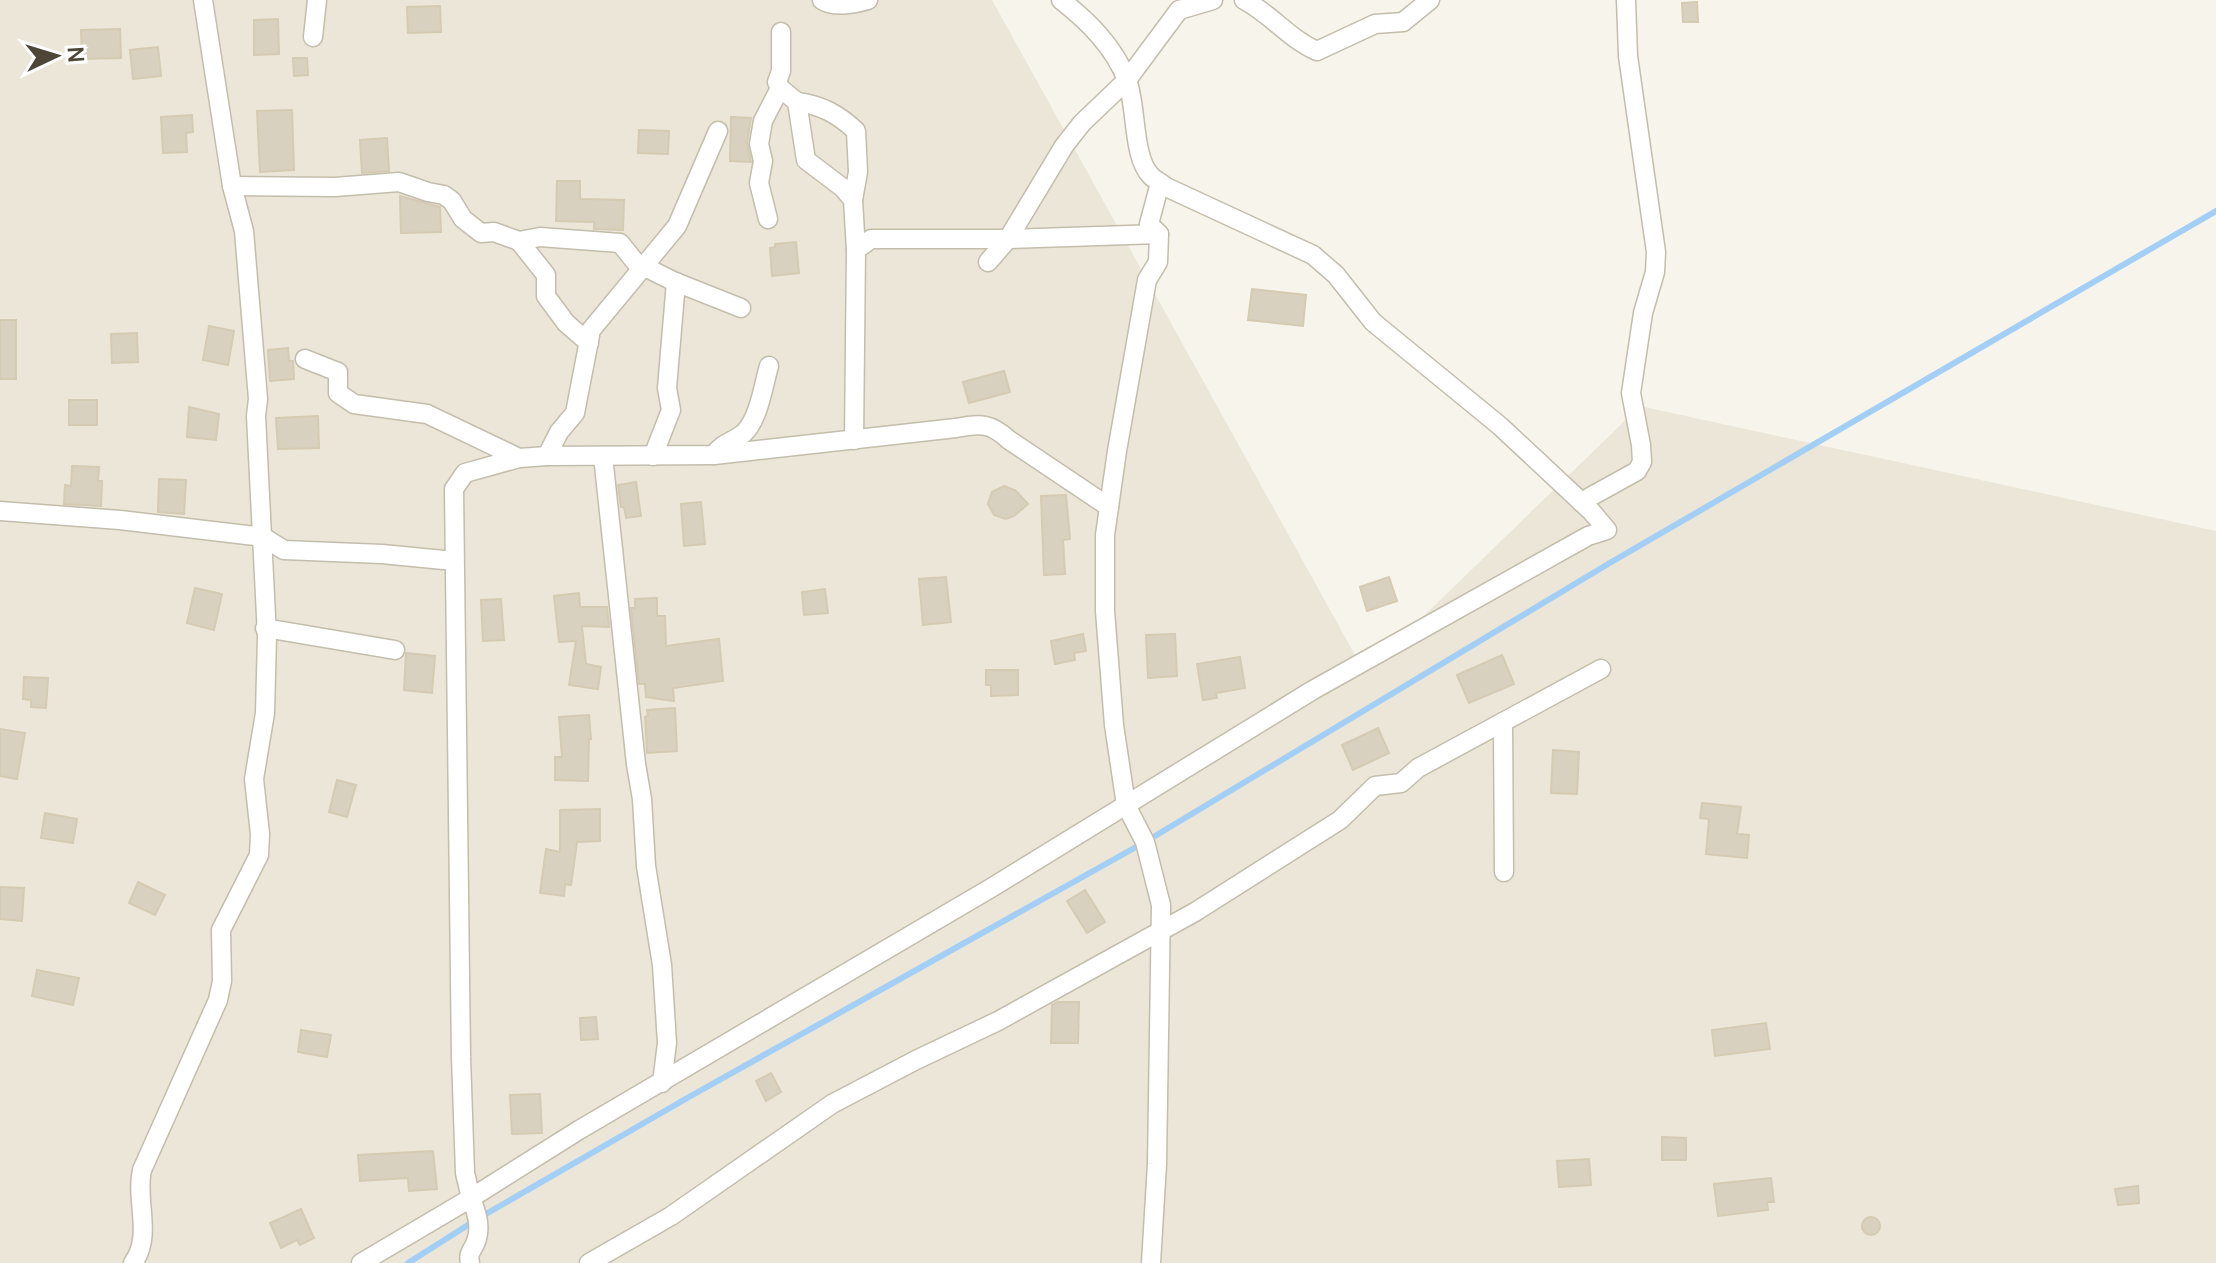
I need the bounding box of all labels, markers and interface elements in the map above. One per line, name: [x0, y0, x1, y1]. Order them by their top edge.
north arrow: [16, 16, 96, 96]
text: N: [60, 46, 91, 64]

